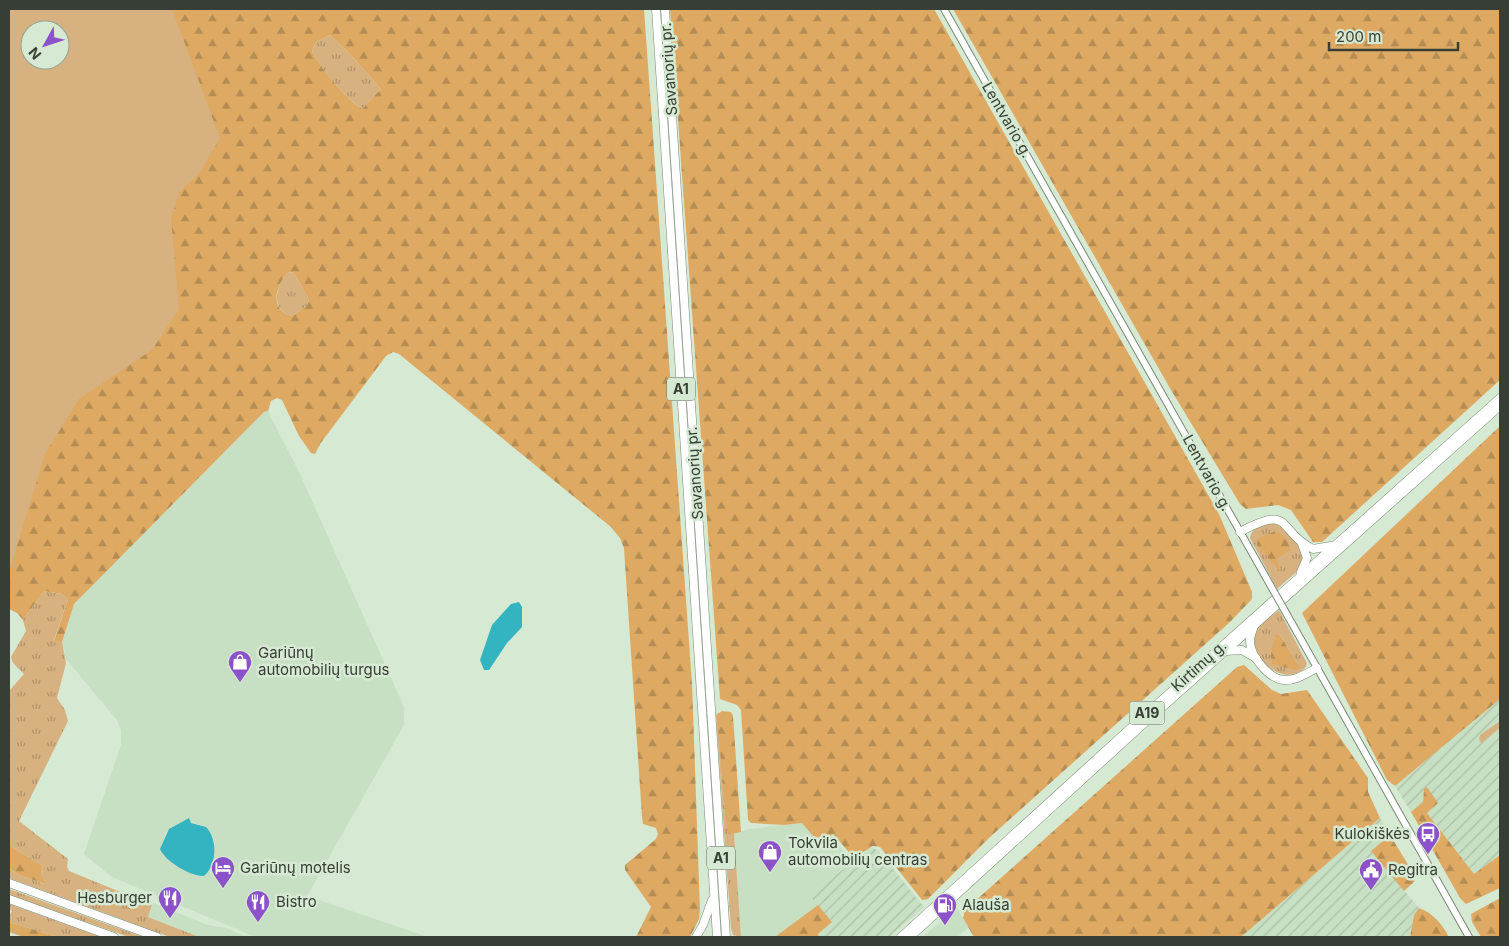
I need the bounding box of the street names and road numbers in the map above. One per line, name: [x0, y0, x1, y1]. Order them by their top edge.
street label: Savanorių pr.: [656, 22, 681, 116]
street label: Lentvario g.: [978, 78, 1037, 161]
road number: A1: [667, 378, 695, 400]
street label: Savanorių pr.: [682, 426, 707, 520]
street label: Lentvario g.: [1179, 431, 1236, 514]
street label: Kirtimų g.: [1167, 636, 1230, 695]
road number: A19: [1130, 701, 1164, 724]
road number: A1: [707, 846, 735, 870]

